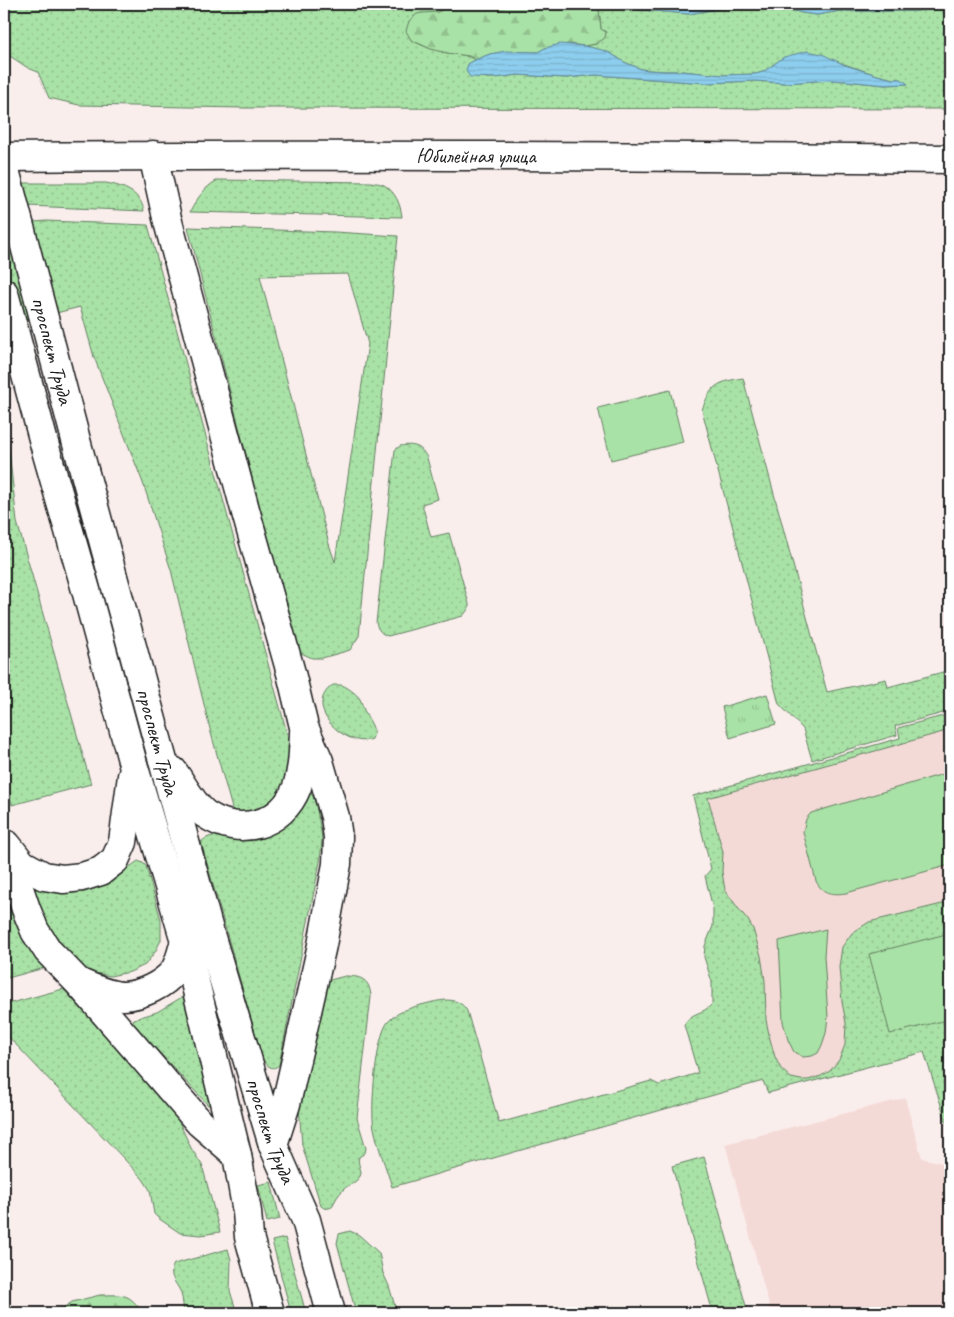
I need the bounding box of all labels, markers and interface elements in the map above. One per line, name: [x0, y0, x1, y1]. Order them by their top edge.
street label: Юбилейная улица: [416, 143, 537, 169]
street label: проспект Труда: [26, 294, 80, 409]
street label: проспект Труда: [131, 685, 185, 800]
street label: проспект Труда: [241, 1075, 302, 1189]

